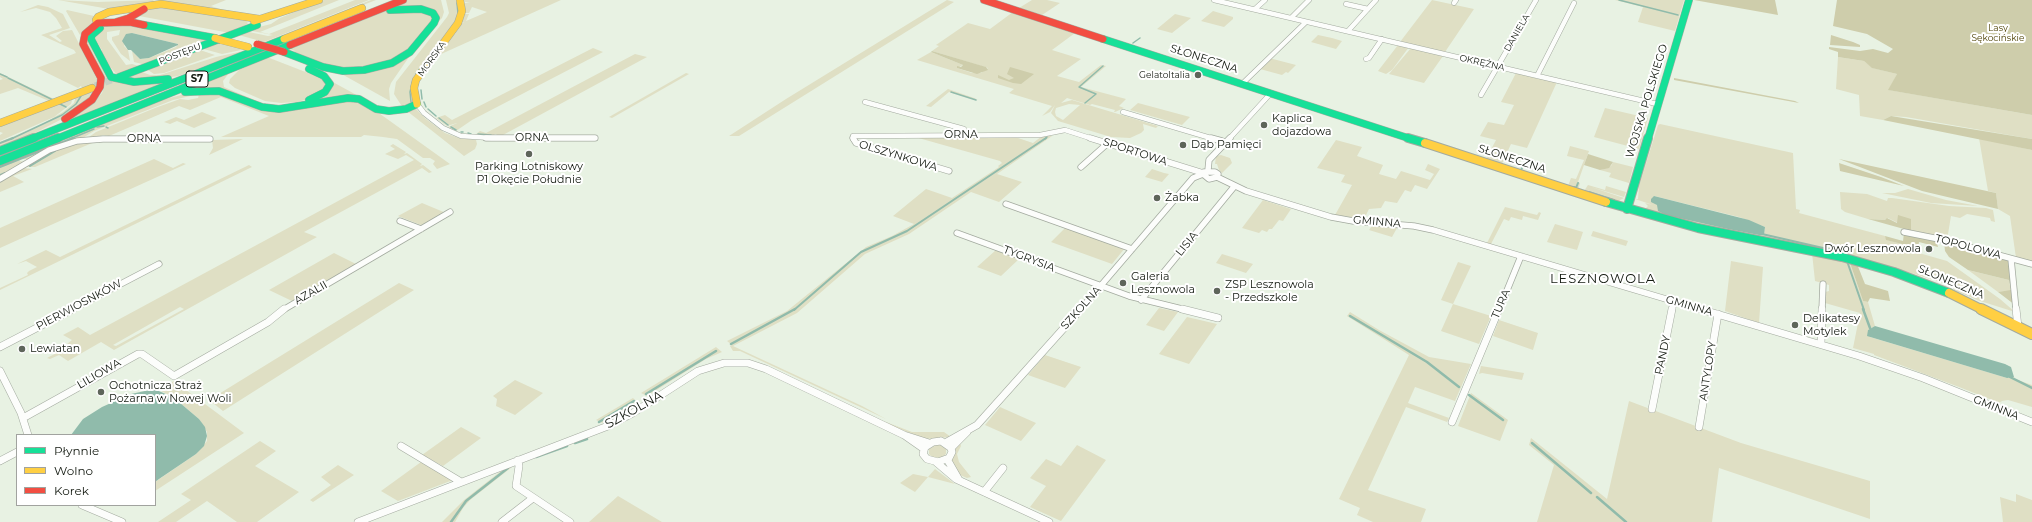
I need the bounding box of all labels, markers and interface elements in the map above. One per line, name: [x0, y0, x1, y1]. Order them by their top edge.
street label: DANIELA: [1502, 12, 1532, 54]
park label: Lasy Sękocińskie: [1972, 23, 2024, 44]
street label: MORSKA: [416, 39, 448, 79]
street label: POSTĘPU: [157, 41, 203, 67]
street label: SŁONECZNA: [1168, 42, 1240, 76]
street label: WOJSKA POLSKIEGO: [1623, 43, 1671, 159]
street label: OKRĘŻNA: [1458, 53, 1506, 73]
place label: GelatoItalia: [1139, 70, 1190, 80]
marker: GelatoItalia: [1193, 70, 1203, 80]
road number: S7: [186, 71, 208, 87]
place label: Kaplica dojazdowa: [1272, 112, 1331, 138]
marker: Kaplica dojazdowa: [1259, 120, 1269, 130]
street label: ORNA: [944, 128, 978, 142]
street label: ORNA: [515, 131, 549, 145]
street label: ORNA: [127, 132, 161, 146]
street label: SPORTOWA: [1101, 135, 1169, 169]
street label: OLSZYNKOWA: [857, 138, 939, 174]
place label: Dąb Pamięci: [1191, 138, 1261, 152]
marker: Dąb Pamięci: [1178, 140, 1188, 150]
street label: SŁONECZNA: [1476, 142, 1548, 176]
marker: Parking Lotniskowy P1 Okęcie Południe: [524, 149, 534, 159]
place label: Parking Lotniskowy P1 Okęcie Południe: [475, 160, 583, 186]
place label: Żabka: [1165, 191, 1199, 205]
marker: Żabka: [1152, 193, 1162, 203]
street label: GMINNA: [1352, 213, 1402, 231]
street label: LISIA: [1173, 229, 1201, 259]
street label: TOPOLOWA: [1934, 232, 2002, 262]
place label: Dwór Lesznowola: [1824, 242, 1921, 256]
street label: TYGRYSIA: [1001, 243, 1057, 275]
marker: Dwór Lesznowola: [1924, 244, 1934, 254]
street label: SŁONECZNA: [1916, 262, 1986, 302]
place label: Galeria Lesznowola: [1131, 270, 1195, 296]
district label: LESZNOWOLA: [1550, 271, 1656, 287]
street label: PIERWIOSNKÓW: [34, 277, 124, 333]
street label: AZALII: [292, 278, 330, 308]
marker: Galeria Lesznowola: [1118, 278, 1128, 288]
place label: ZSP Lesznowola - Przedszkole: [1225, 278, 1314, 304]
street label: SZKOLNA: [1058, 284, 1104, 332]
marker: ZSP Lesznowola - Przedszkole: [1212, 286, 1222, 296]
street label: TURA: [1489, 287, 1513, 321]
street label: GMINNA: [1664, 293, 1714, 319]
place label: Delikatesy Motylek: [1803, 312, 1860, 338]
marker: Delikatesy Motylek: [1790, 320, 1800, 330]
street label: PANDY: [1652, 334, 1674, 376]
street label: ANTYLOPY: [1697, 340, 1719, 402]
place label: Lewiatan: [30, 342, 80, 356]
marker: Lewiatan: [17, 344, 27, 354]
street label: LILIOWA: [75, 356, 123, 392]
place label: Ochotnicza Straż Pożarna w Nowej Woli: [109, 379, 231, 405]
marker: Ochotnicza Straż Pożarna w Nowej Woli: [96, 387, 106, 397]
street label: SZKOLNA: [602, 388, 666, 432]
street label: GMINNA: [1971, 393, 2021, 423]
legend: [16, 434, 156, 506]
text: Płynnie: [54, 443, 99, 458]
text: Wolno: [54, 463, 93, 478]
text: Korek: [54, 483, 89, 498]

